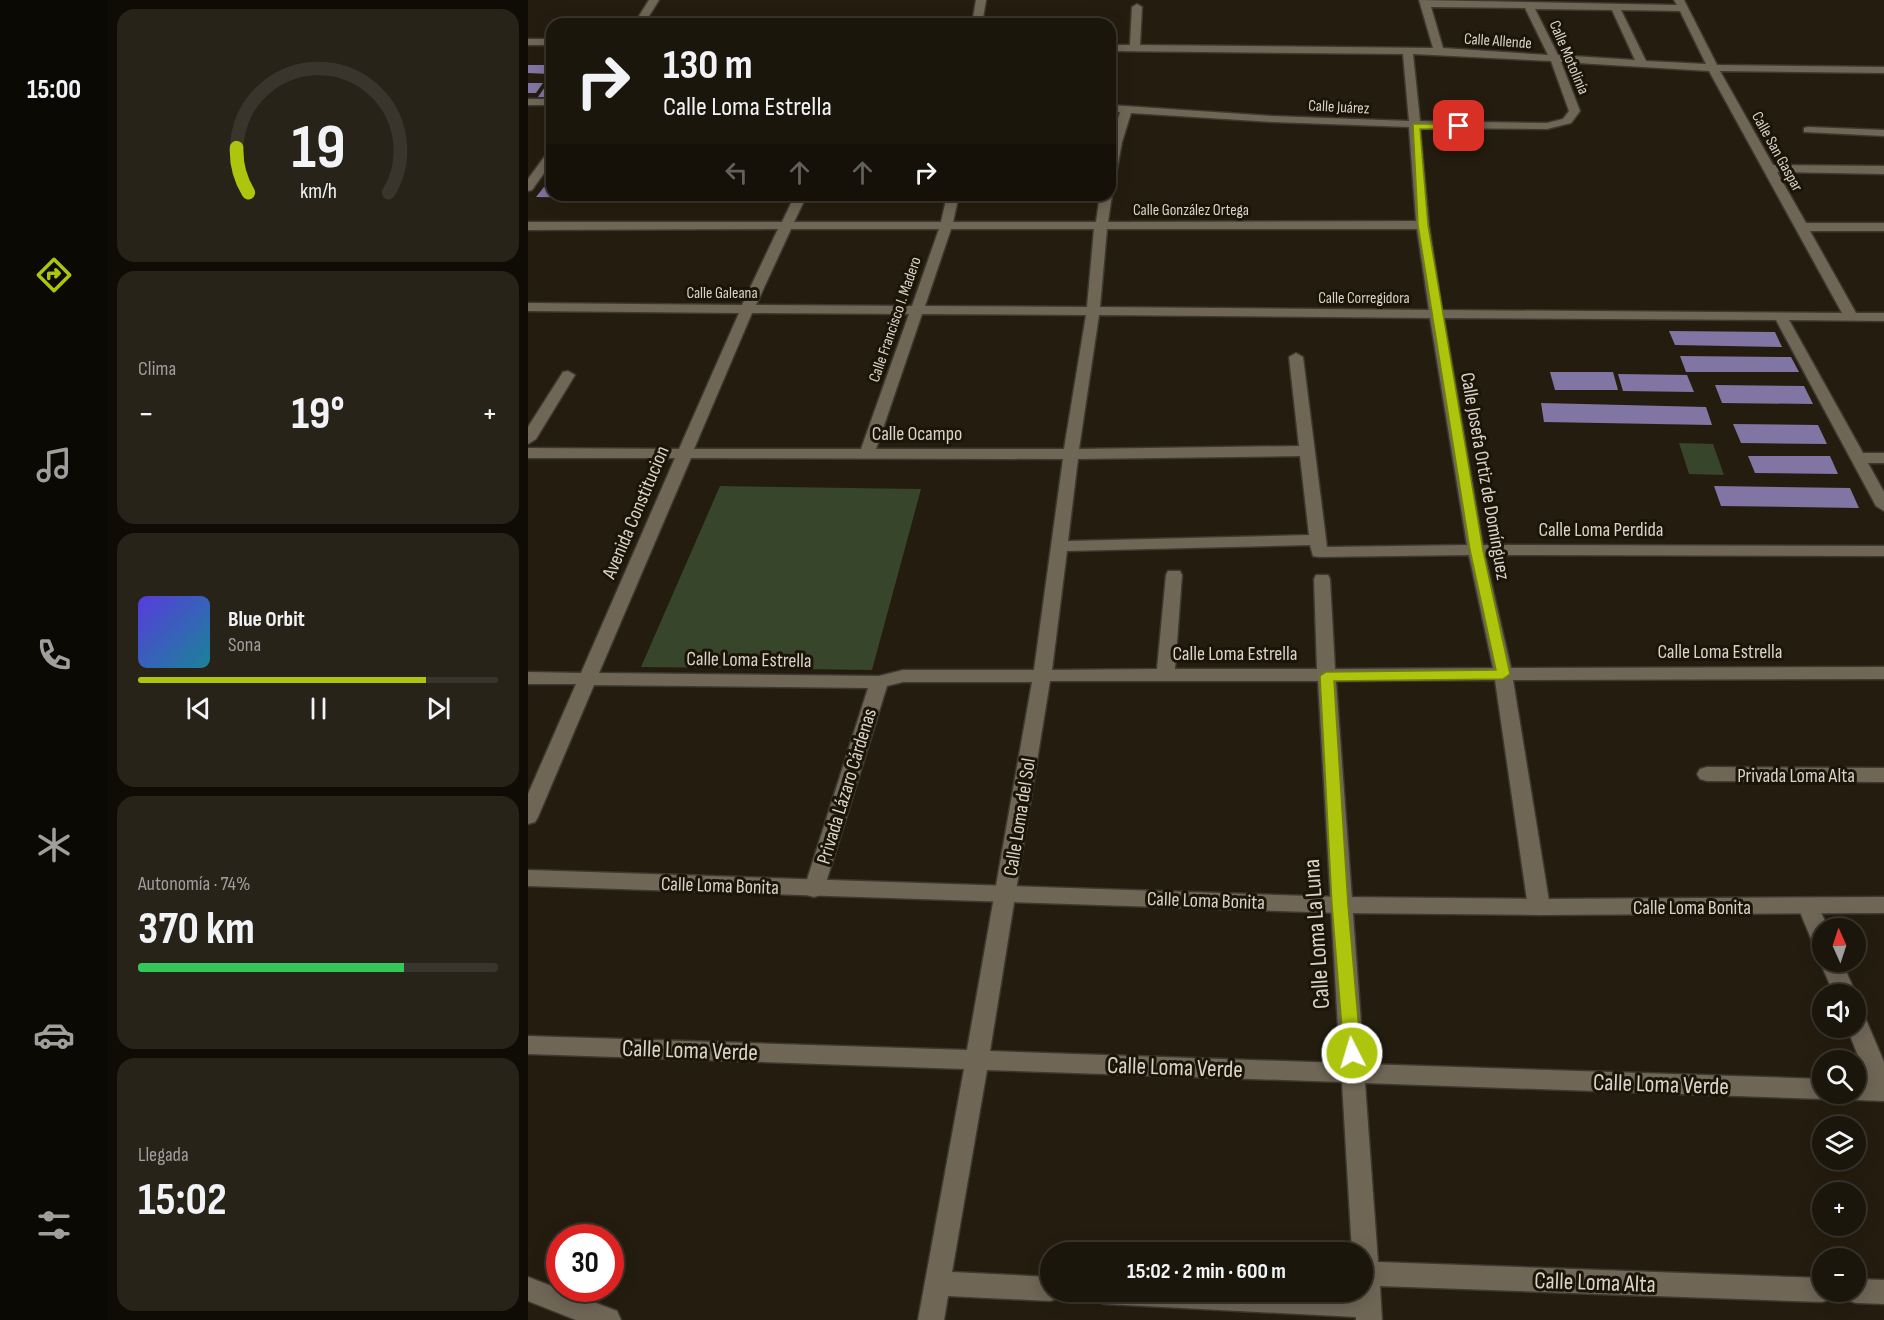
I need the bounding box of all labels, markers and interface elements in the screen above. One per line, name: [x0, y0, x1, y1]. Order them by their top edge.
street label: Calle Motolinía: [1545, 18, 1593, 97]
street label: Calle Allende: [1463, 30, 1532, 53]
text: 130 m: [663, 40, 753, 91]
icon: right: [564, 42, 642, 120]
text: 15:00: [27, 74, 81, 106]
text: Calle Loma Estrella: [663, 91, 832, 123]
street label: Calle Juárez: [1308, 96, 1370, 119]
pin: [1433, 100, 1484, 151]
icon: arrive: [1442, 109, 1475, 142]
street label: Calle San Gaspar: [1747, 109, 1807, 195]
text: 19: [291, 111, 345, 186]
icon: left: [720, 156, 753, 189]
icon: ahead: [783, 156, 816, 189]
icon: ahead: [846, 156, 879, 189]
icon: right: [909, 156, 942, 189]
text: km/h: [299, 179, 337, 204]
street label: Calle González Ortega: [1133, 201, 1249, 220]
icon: directions: [33, 254, 75, 296]
street label: Calle Francisco I. Madero: [865, 254, 926, 385]
street label: Calle Galeana: [686, 284, 758, 303]
street label: Calle Corregidora: [1318, 289, 1410, 308]
text: Clima: [138, 357, 176, 381]
street label: Calle Josefa Ortiz de Domínguez: [1455, 371, 1515, 582]
text: 19°: [291, 387, 345, 442]
text: −: [138, 394, 154, 434]
text: +: [482, 394, 498, 434]
street label: Calle Ocampo: [872, 422, 962, 446]
street label: Avenida Constitucion: [597, 442, 675, 583]
icon: music: [33, 444, 75, 486]
street label: Calle Loma Perdida: [1539, 518, 1663, 542]
text: Blue Orbit: [228, 606, 305, 633]
text: Sona: [228, 633, 261, 657]
icon: phone: [33, 634, 75, 676]
street label: Calle Loma Estrella: [1657, 640, 1783, 664]
street label: Calle Loma Estrella: [1172, 642, 1298, 666]
street label: Calle Loma Estrella: [686, 647, 812, 673]
icon: previous: [182, 692, 215, 725]
icon: pause: [302, 692, 335, 725]
icon: next: [422, 692, 455, 725]
street label: Privada Lázaro Cárdenas: [812, 706, 882, 867]
street label: Calle Loma del Sol: [999, 757, 1041, 878]
street label: Privada Loma Alta: [1737, 764, 1855, 788]
icon: climate: [33, 824, 75, 866]
street label: Calle Loma La Luna: [1297, 858, 1336, 1010]
text: Autonomía · 74%: [138, 872, 250, 896]
street label: Calle Loma Bonita: [661, 872, 779, 900]
street label: Calle Loma Bonita: [1147, 887, 1265, 915]
street label: Calle Loma Bonita: [1633, 896, 1751, 920]
text: 370 km: [138, 902, 255, 957]
north arrow: [1812, 918, 1866, 972]
map controls: [1812, 918, 1866, 1302]
button: sound: [1812, 984, 1866, 1038]
icon: car: [33, 1014, 75, 1056]
position arrow: [1320, 1021, 1384, 1085]
street label: Calle Loma Verde: [622, 1034, 758, 1067]
button: search: [1812, 1050, 1866, 1104]
street label: Calle Loma Verde: [1107, 1051, 1243, 1084]
street label: Calle Loma Verde: [1593, 1068, 1729, 1101]
button: layers: [1812, 1116, 1866, 1170]
text: Llegada: [138, 1143, 189, 1167]
text: 15:02: [138, 1173, 227, 1228]
button: +: [1812, 1182, 1866, 1236]
icon: filters: [33, 1204, 75, 1246]
speed limit sign: 30: [546, 1224, 624, 1302]
button: −: [1812, 1248, 1866, 1302]
text: 15:02 · 2 min · 600 m: [1127, 1258, 1286, 1285]
street label: Calle Loma Alta: [1534, 1266, 1656, 1299]

